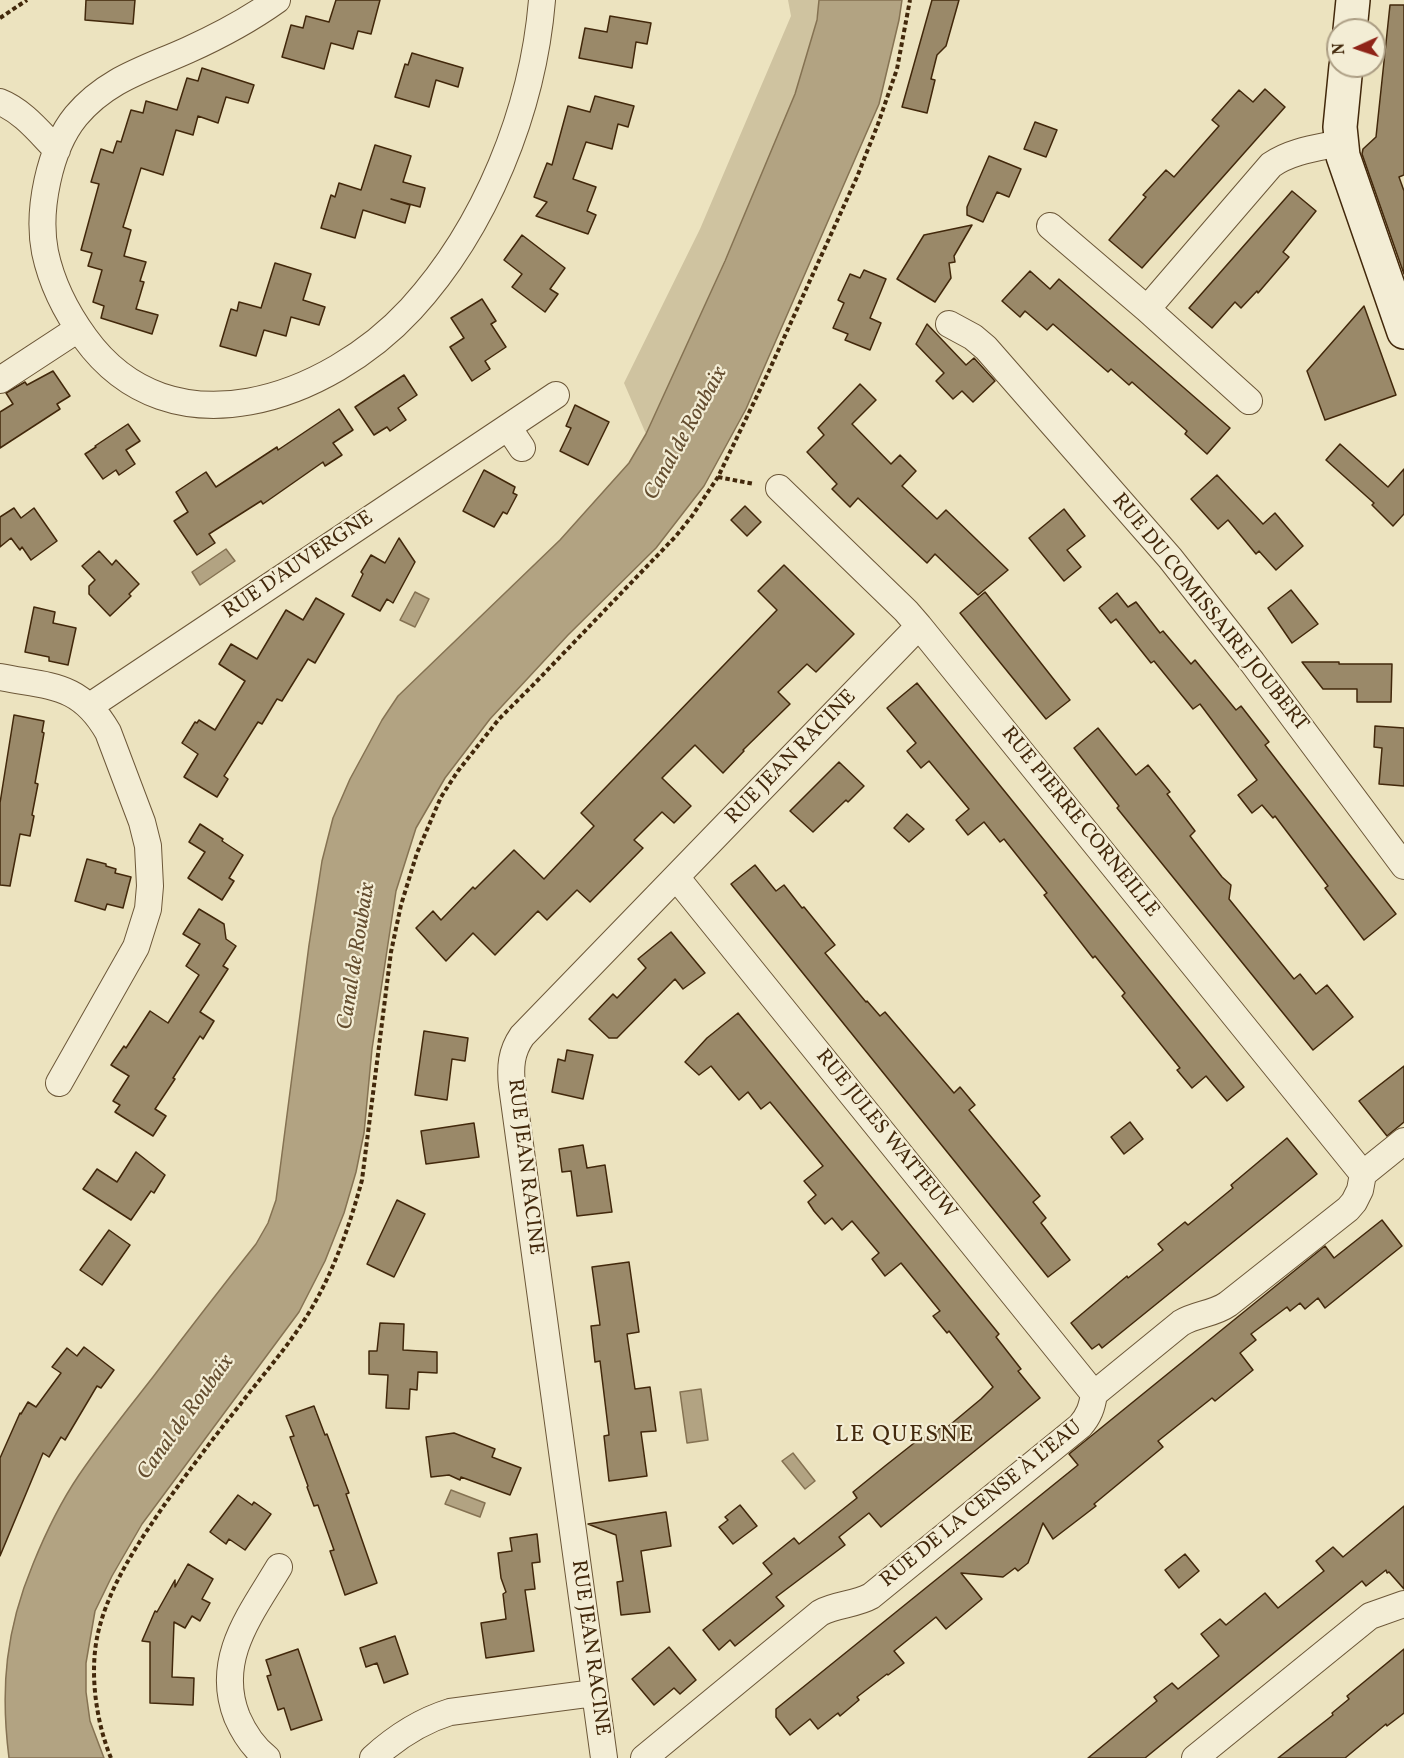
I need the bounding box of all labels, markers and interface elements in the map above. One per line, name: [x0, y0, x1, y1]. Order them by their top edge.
north arrow: [1326, 18, 1386, 78]
text: N: [1329, 42, 1351, 55]
water label: Canal de Roubaix: [639, 363, 735, 505]
street label: RUE DU COMISSAIRE JOUBERT: [1105, 489, 1313, 737]
street label: RUE D'AUVERGNE: [219, 506, 379, 626]
street label: RUE JEAN RACINE: [721, 685, 863, 831]
street label: RUE PIERRE CORNEILLE: [994, 723, 1164, 923]
water label: Canal de Roubaix: [333, 880, 383, 1032]
street label: RUE JULES WATTEUW: [809, 1045, 961, 1225]
street label: RUE JEAN RACINE: [501, 1077, 547, 1257]
water label: Canal de Roubaix: [133, 1350, 241, 1486]
street label: RUE DE LA CENSE À L'EAU: [876, 1416, 1088, 1594]
district label: LE QUESNE: [835, 1423, 975, 1451]
street label: RUE JEAN RACINE: [564, 1558, 614, 1738]

